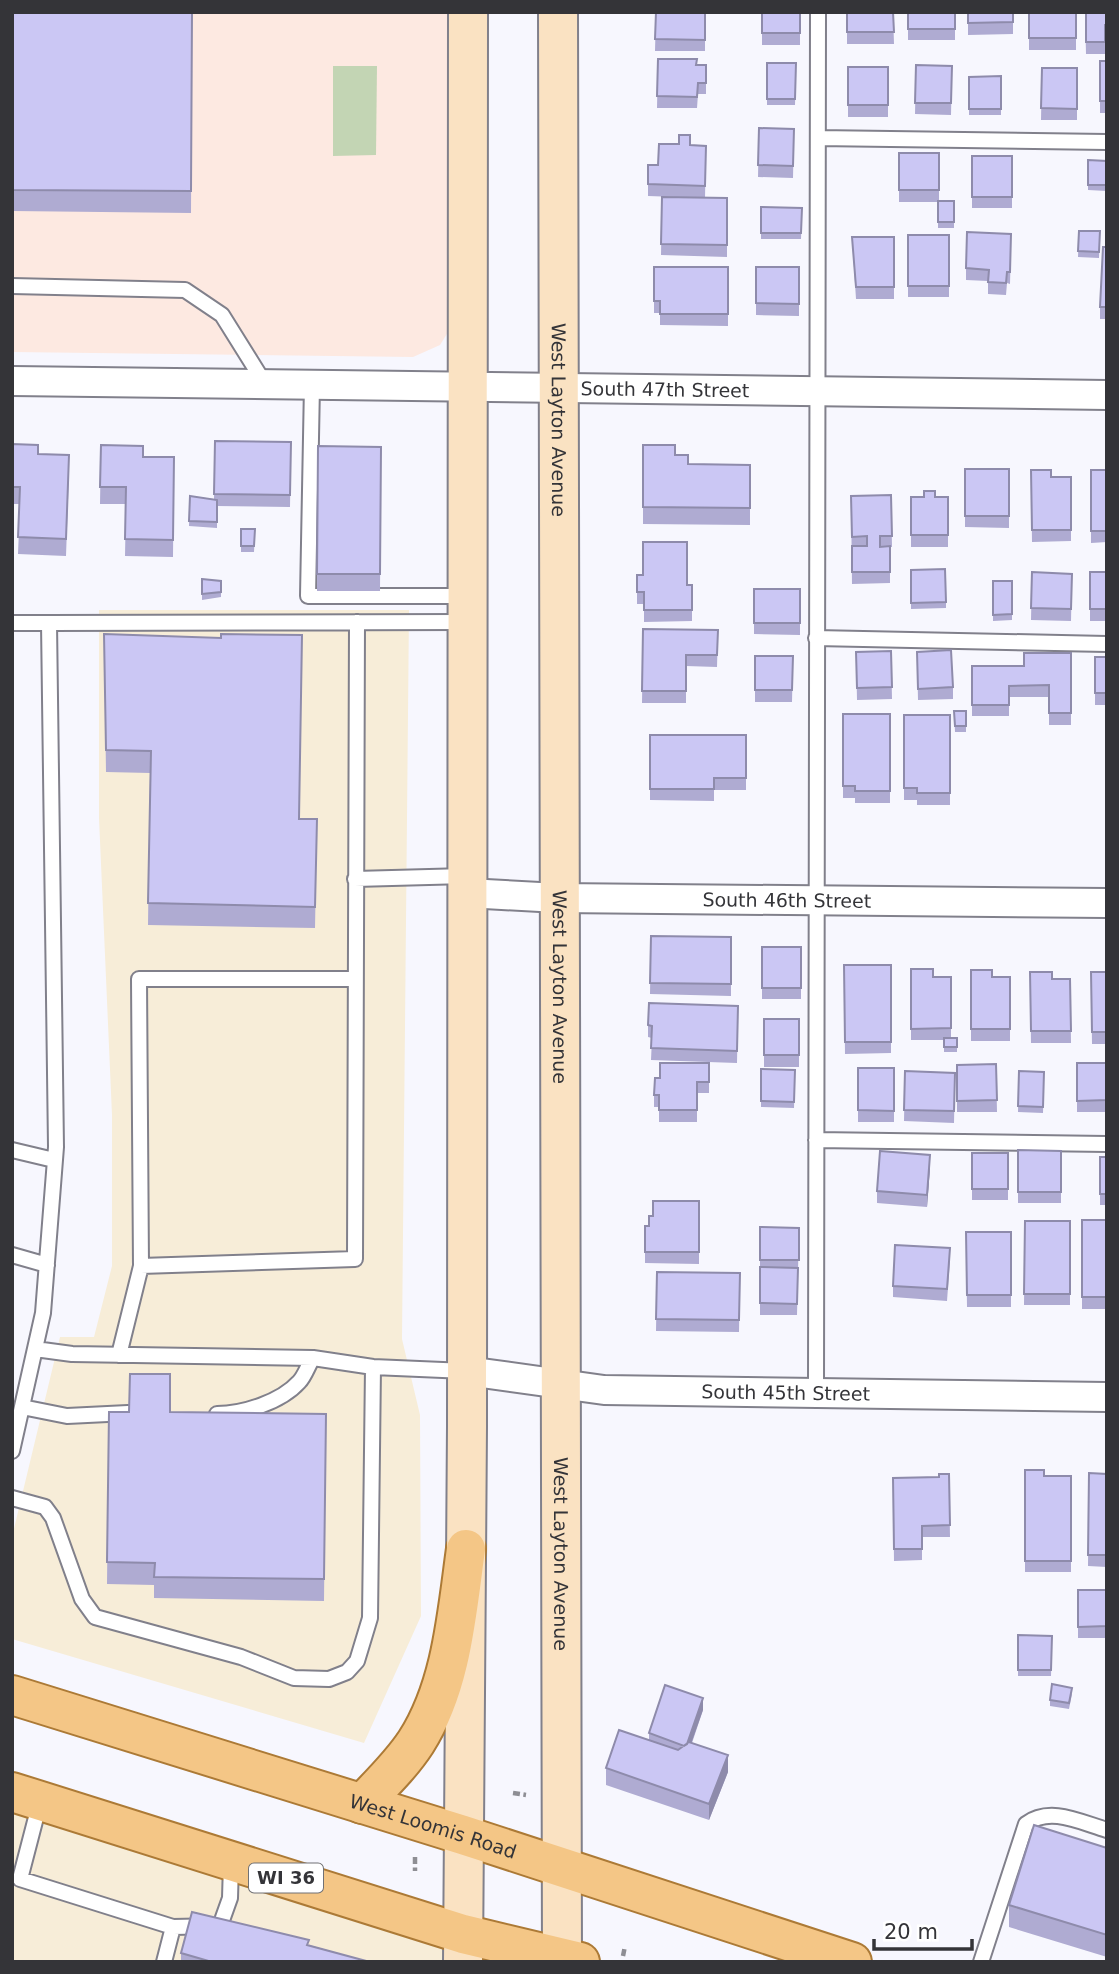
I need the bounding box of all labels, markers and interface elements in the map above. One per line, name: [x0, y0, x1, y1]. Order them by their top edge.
street label: West Layton Avenue: [548, 323, 570, 517]
street label: South 47th Street: [580, 377, 749, 401]
street label: South 46th Street: [702, 888, 871, 912]
street label: West Layton Avenue: [549, 890, 571, 1084]
street label: South 45th Street: [701, 1380, 870, 1405]
street label: West Layton Avenue: [550, 1457, 572, 1651]
street label: West Loomis Road: [347, 1789, 519, 1863]
road number: WI 36: [249, 1864, 323, 1892]
scale bar: [874, 1908, 972, 1952]
text: 20 m: [884, 1920, 938, 1944]

